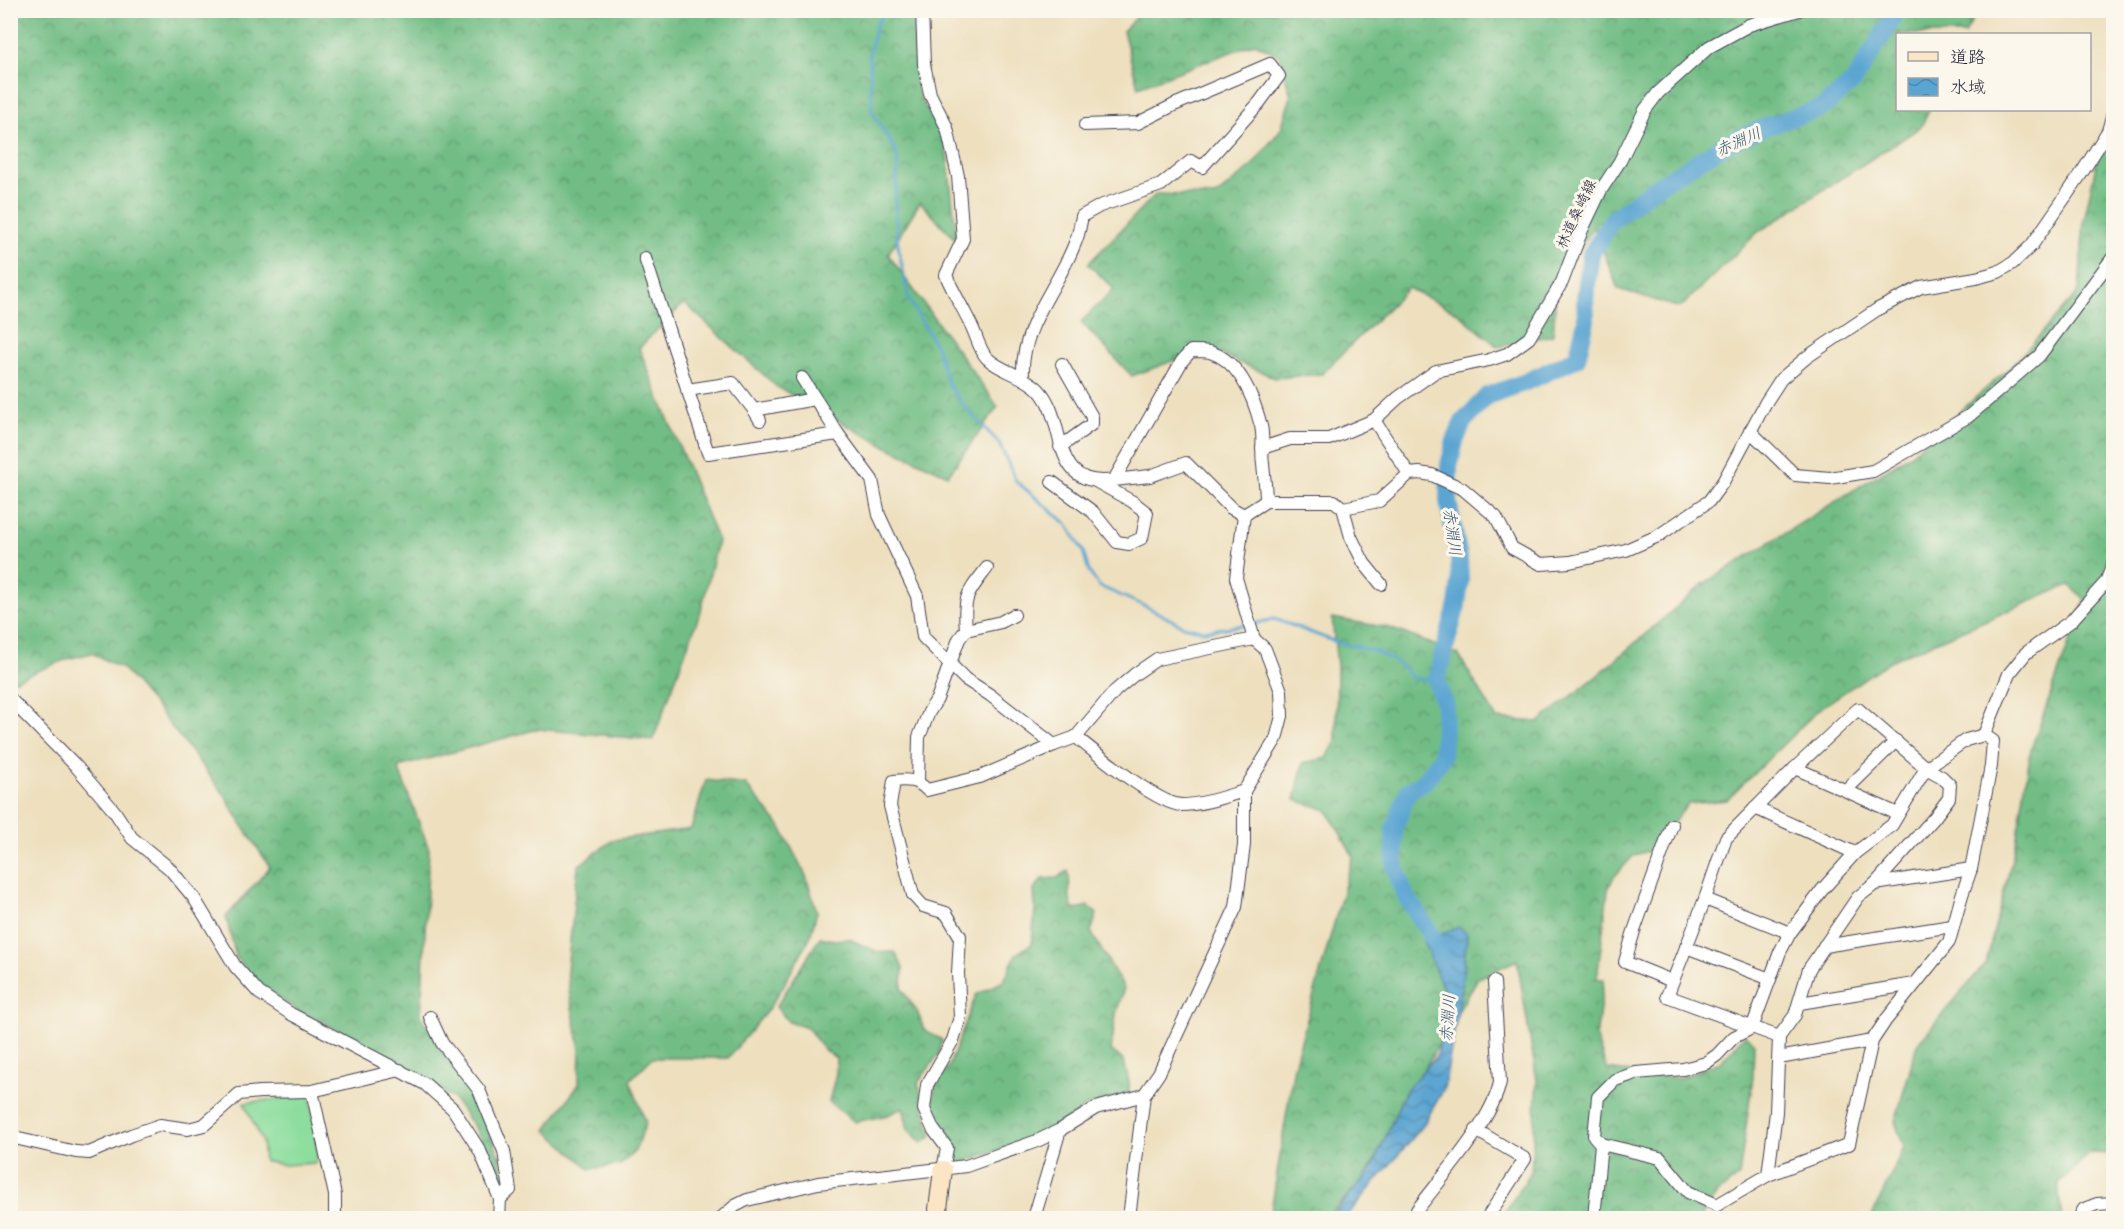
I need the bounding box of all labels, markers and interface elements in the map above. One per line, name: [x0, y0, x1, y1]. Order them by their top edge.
legend: [1896, 33, 2091, 111]
text: 道路: [1950, 46, 1986, 69]
text: 水域: [1950, 76, 1986, 99]
water label: 赤淵川: [1712, 123, 1764, 161]
street label: 林道桑崎線: [1552, 176, 1601, 252]
water label: 赤淵川: [1439, 507, 1465, 557]
water label: 赤淵川: [1436, 993, 1460, 1043]

